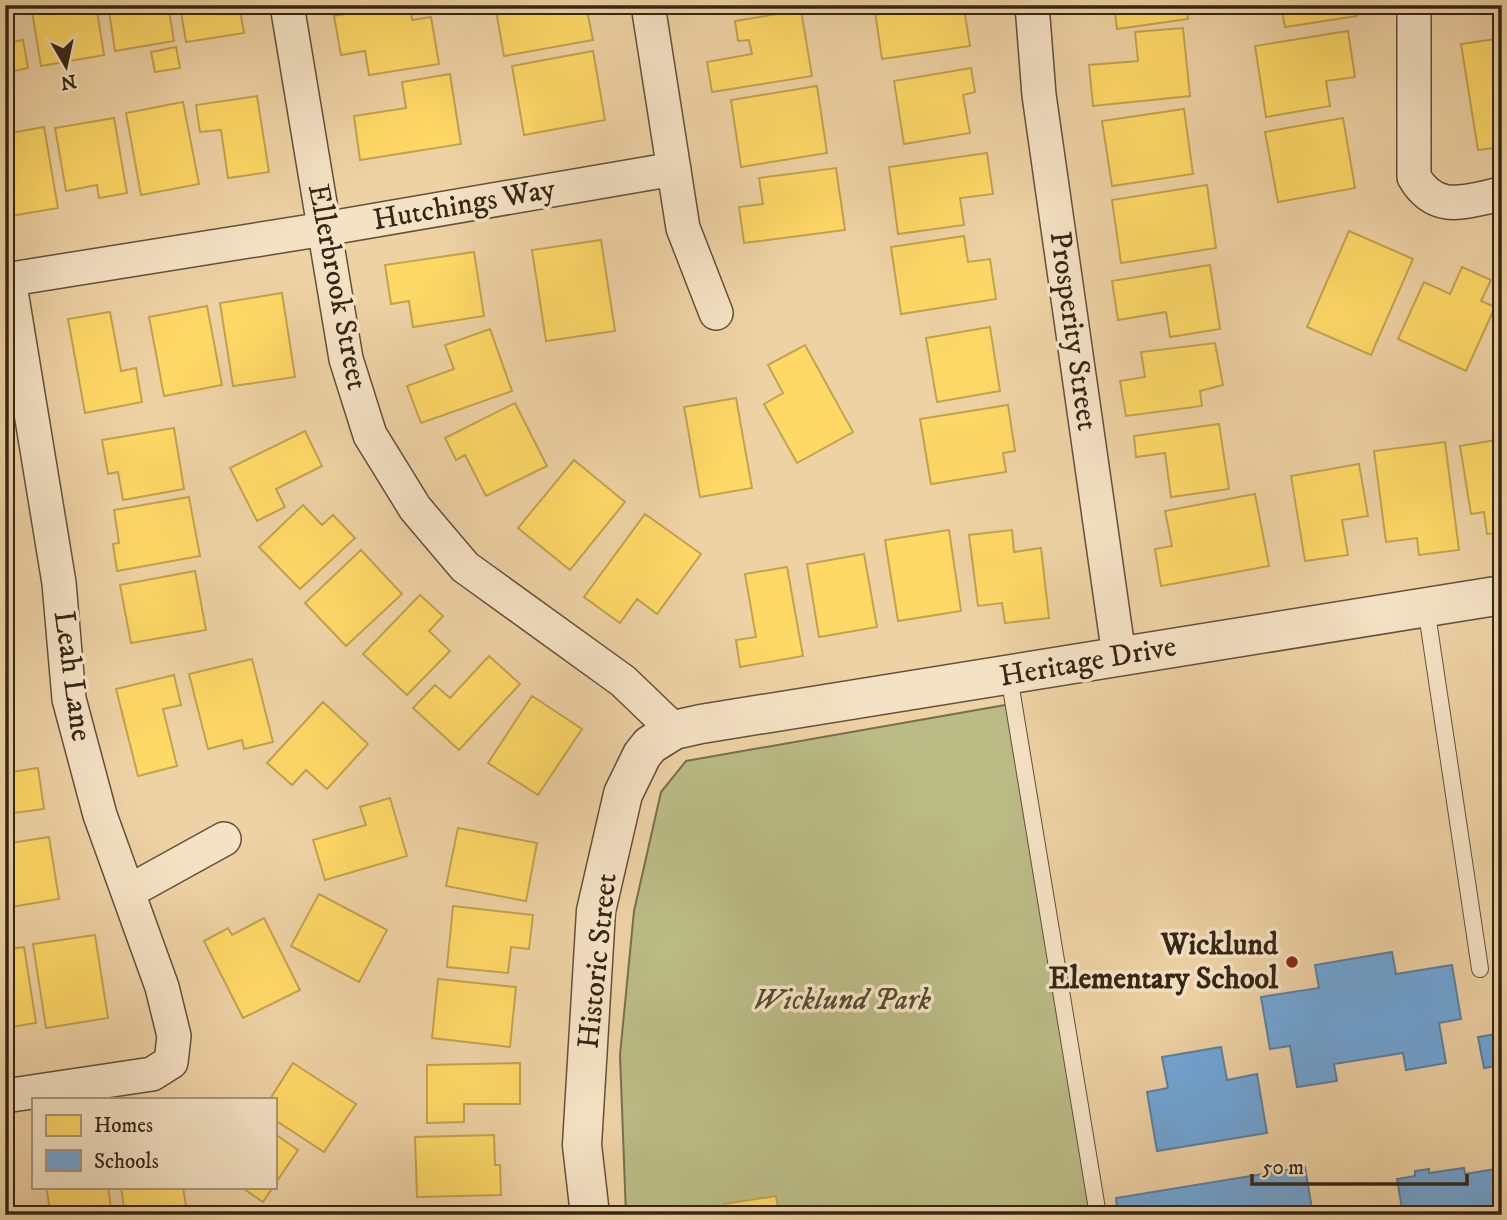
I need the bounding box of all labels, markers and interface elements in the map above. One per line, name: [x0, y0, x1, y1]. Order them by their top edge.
north arrow: [32, 32, 102, 102]
text: N: [59, 69, 78, 94]
street label: Hutchings Way: [370, 171, 559, 239]
street label: Ellerbrook Street: [299, 181, 375, 393]
street label: Prosperity Street: [1041, 229, 1105, 433]
street label: Leah Lane: [45, 608, 99, 744]
street label: Heritage Drive: [997, 628, 1179, 696]
street label: Historic Street: [570, 871, 626, 1051]
place label: Wicklund Elementary School: [1049, 927, 1279, 998]
marker: Wicklund Elementary School: [1284, 954, 1300, 970]
park label: Wicklund Park: [753, 982, 932, 1019]
legend: [32, 1098, 276, 1188]
text: Homes: [94, 1113, 153, 1139]
scale bar: [1252, 1143, 1467, 1187]
text: Schools: [94, 1149, 159, 1175]
text: 50 m: [1262, 1155, 1304, 1181]

